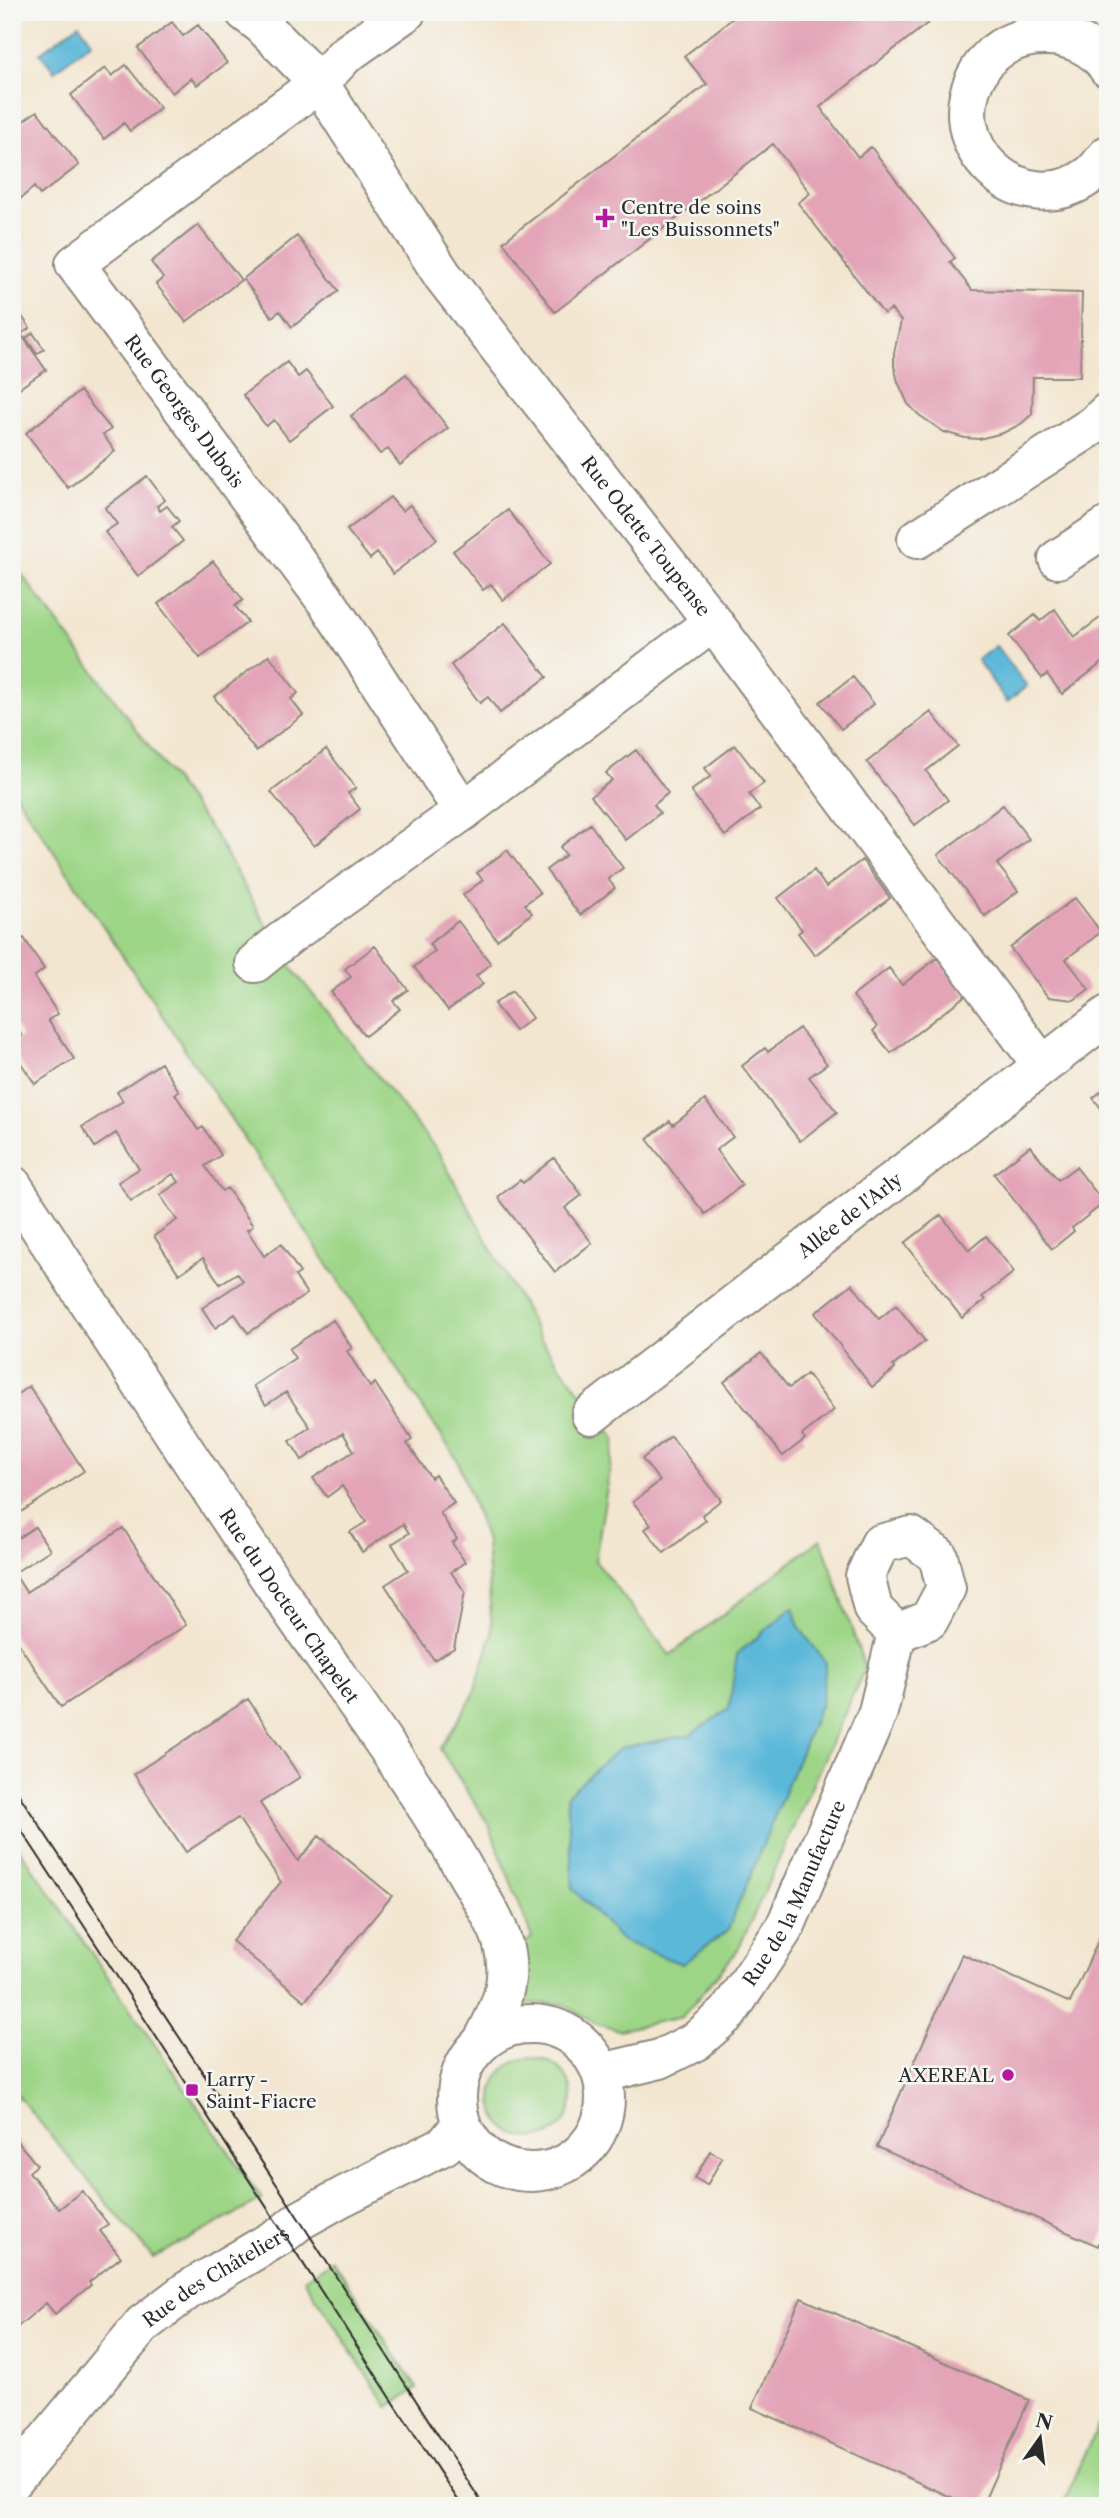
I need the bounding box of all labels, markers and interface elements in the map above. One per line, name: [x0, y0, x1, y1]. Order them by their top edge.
place label: Centre de soins "Les Buissonnets": [621, 196, 780, 241]
marker: Centre de soins "Les Buissonnets": [595, 208, 615, 228]
street label: Rue Georges Dubois: [120, 330, 249, 492]
street label: Rue Odette Toupense: [576, 452, 715, 621]
street label: Allée de l'Arly: [792, 1167, 907, 1264]
street label: Rue du Docteur Chapelet: [214, 1505, 364, 1708]
street label: Rue de la Manufacture: [738, 1797, 850, 1991]
place label: AXEREAL: [897, 2064, 995, 2087]
marker: AXEREAL: [1000, 2067, 1016, 2083]
place label: Larry - Saint-Fiacre: [206, 2068, 317, 2113]
marker: Larry - Saint-Fiacre: [184, 2082, 200, 2098]
street label: Rue des Châteliers: [138, 2223, 294, 2332]
north arrow: [1004, 2402, 1074, 2472]
text: N: [1033, 2409, 1055, 2435]

